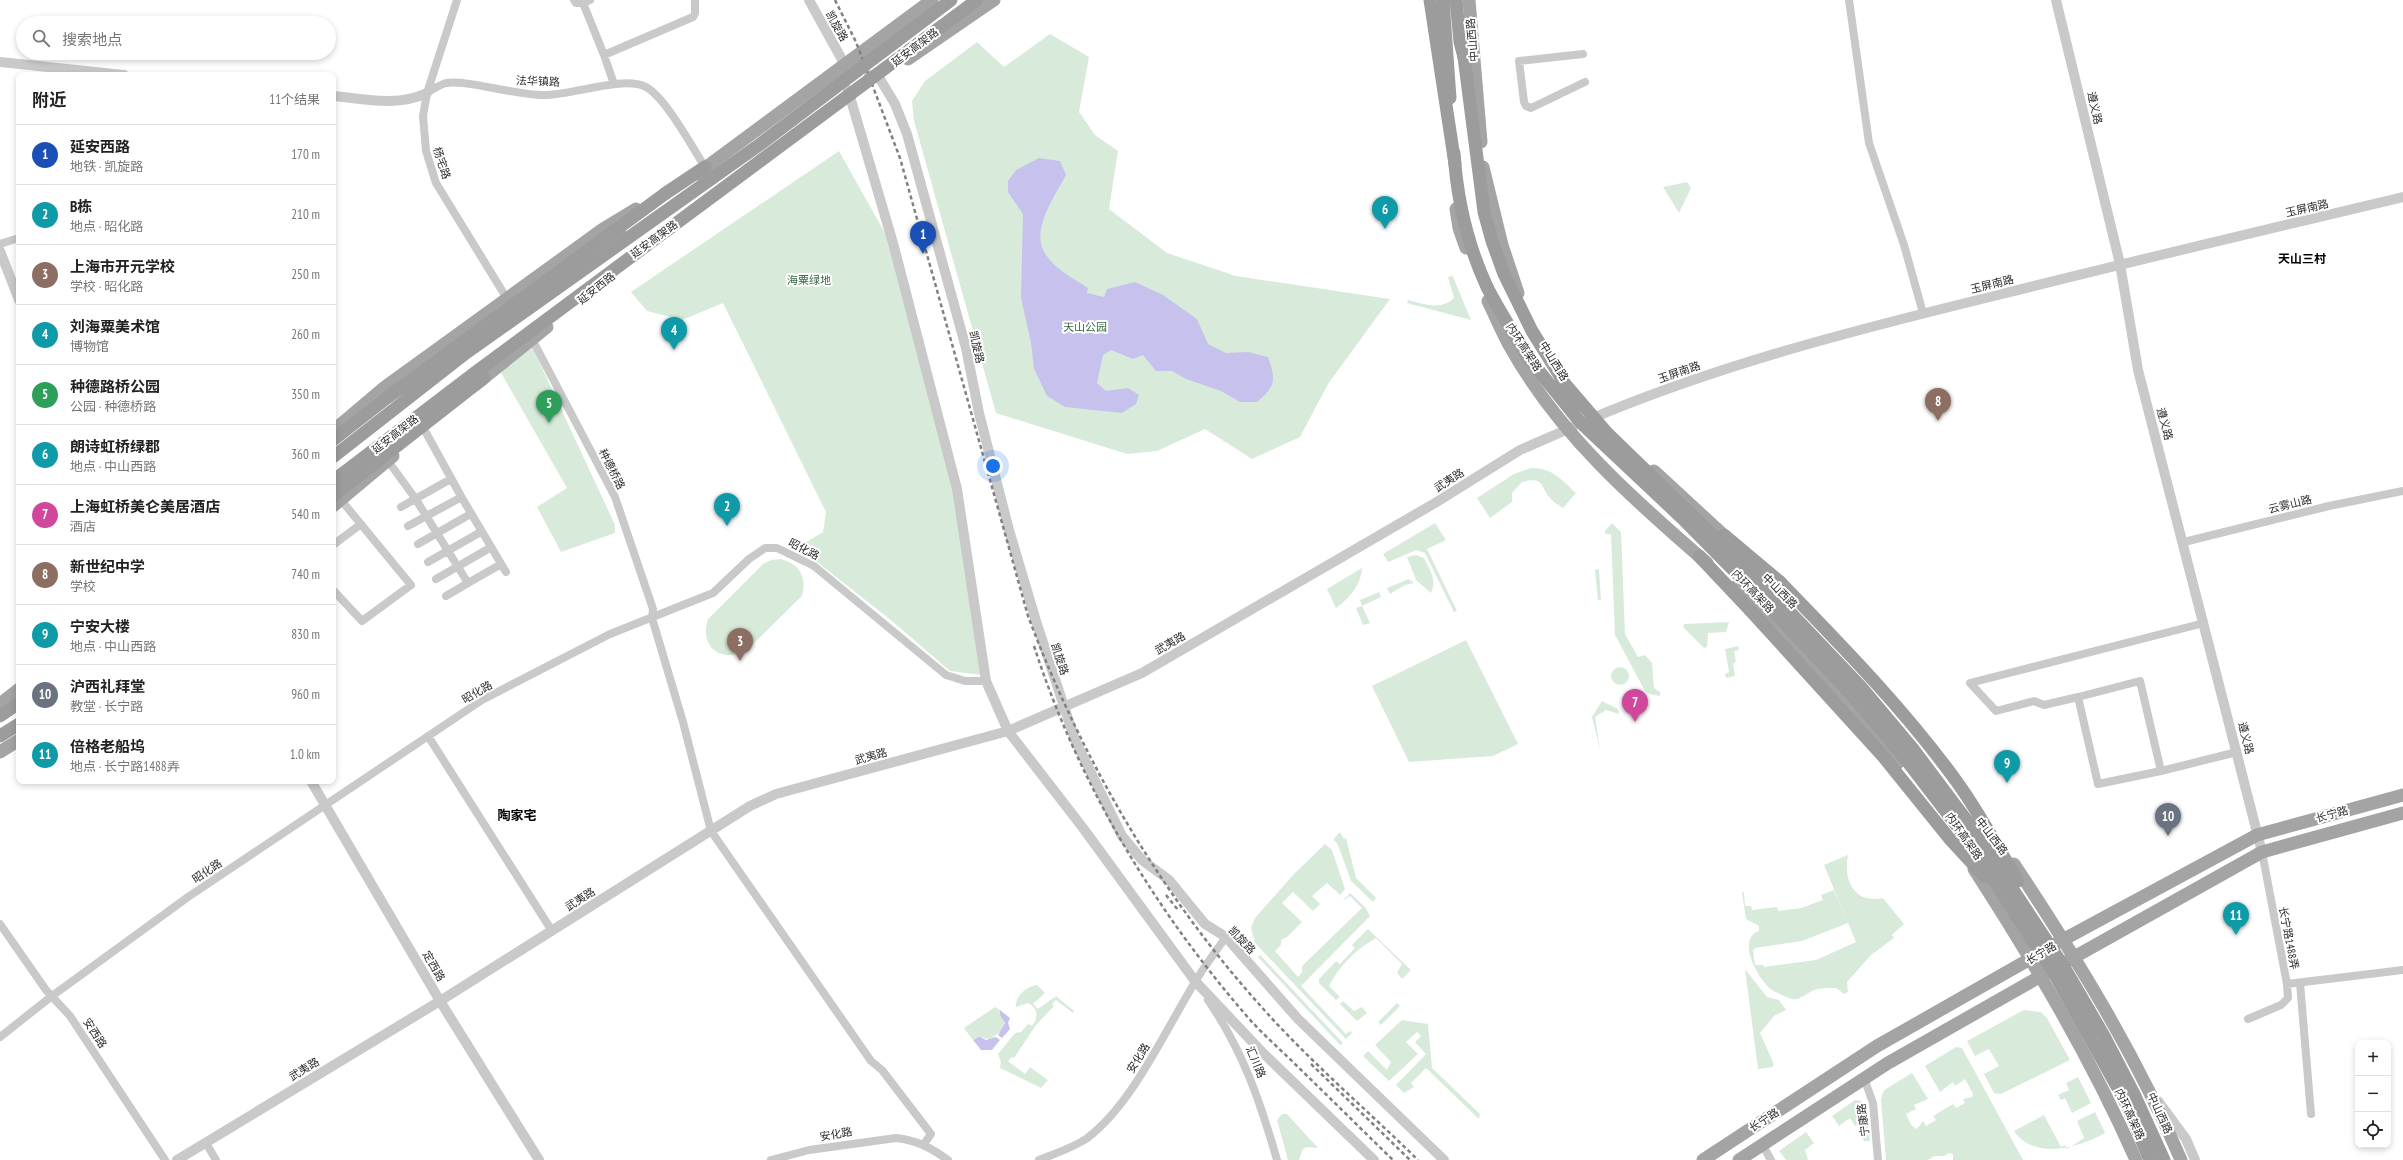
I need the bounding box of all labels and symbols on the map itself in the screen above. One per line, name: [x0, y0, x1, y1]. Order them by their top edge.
street label: 凯旋路: [823, 8, 851, 44]
street label: 中山西路: [1463, 17, 1481, 63]
street label: 延安高架路: [889, 25, 941, 69]
street label: 法华镇路: [516, 73, 560, 89]
street label: 遵义路: [2084, 90, 2106, 126]
street label: 杨宅路: [430, 145, 454, 181]
pin: 6: [1372, 196, 1398, 229]
street label: 玉屏南路: [2284, 196, 2330, 220]
street label: 延安高架路: [628, 217, 680, 261]
pin: 1: [910, 221, 936, 254]
district label: 天山三村: [2278, 251, 2326, 266]
street label: 延安西路: [574, 269, 618, 307]
street label: 玉屏南路: [1969, 272, 2015, 296]
park label: 海粟绿地: [787, 273, 831, 287]
pin: 4: [661, 317, 687, 350]
park label: 天山公园: [1063, 320, 1107, 334]
street label: 内环高架路: [1503, 320, 1545, 374]
street label: 凯旋路: [966, 329, 988, 365]
street label: 中山西路: [1536, 339, 1572, 383]
street label: 玉屏南路: [1656, 358, 1702, 386]
pin: 8: [1925, 388, 1951, 421]
pin: 5: [536, 390, 562, 423]
street label: 遵义路: [2154, 406, 2176, 442]
street label: 延安高架路: [369, 412, 421, 456]
street label: 种德桥路: [596, 446, 628, 492]
your location: [983, 456, 1003, 476]
street label: 武夷路: [1431, 465, 1467, 495]
street label: 云雾山路: [2267, 492, 2313, 516]
pin: 2: [714, 493, 740, 526]
street label: 昭化路: [786, 535, 822, 563]
street label: 内环高架路: [1729, 566, 1777, 616]
street label: 中山西路: [1759, 570, 1801, 612]
pin: 3: [727, 628, 753, 661]
street label: 武夷路: [1152, 629, 1188, 657]
street label: 凯旋路: [1048, 641, 1072, 677]
street label: 昭化路: [459, 678, 495, 706]
pin: 7: [1622, 689, 1648, 722]
street label: 遵义路: [2235, 720, 2257, 756]
street label: 武夷路: [853, 745, 889, 767]
pin: 9: [1994, 750, 2020, 783]
pin: 10: [2155, 803, 2181, 836]
street label: 长宁路: [2314, 803, 2350, 825]
district label: 陶家宅: [497, 807, 537, 824]
street label: 内环高架路: [1942, 809, 1986, 863]
street label: 中山西路: [1973, 814, 2011, 858]
street label: 昭化路: [189, 856, 225, 886]
street label: 武夷路: [562, 884, 598, 914]
pin: 11: [2223, 902, 2249, 935]
street label: 长宁路1488弄: [2276, 905, 2302, 971]
street label: 凯旋路: [1226, 923, 1258, 957]
street label: 长宁路: [2023, 939, 2059, 967]
street label: 定西路: [420, 948, 448, 984]
street label: 安西路: [80, 1015, 110, 1051]
street label: 安化路: [1123, 1040, 1153, 1076]
street label: 汇川路: [1243, 1044, 1269, 1080]
street label: 武夷路: [286, 1055, 322, 1083]
street label: 内环高架路: [2112, 1086, 2148, 1142]
street label: 中山西路: [2144, 1090, 2176, 1136]
street label: 宁康路: [1854, 1103, 1872, 1137]
street label: 长宁路: [1746, 1105, 1782, 1135]
street label: 安化路: [819, 1124, 853, 1144]

